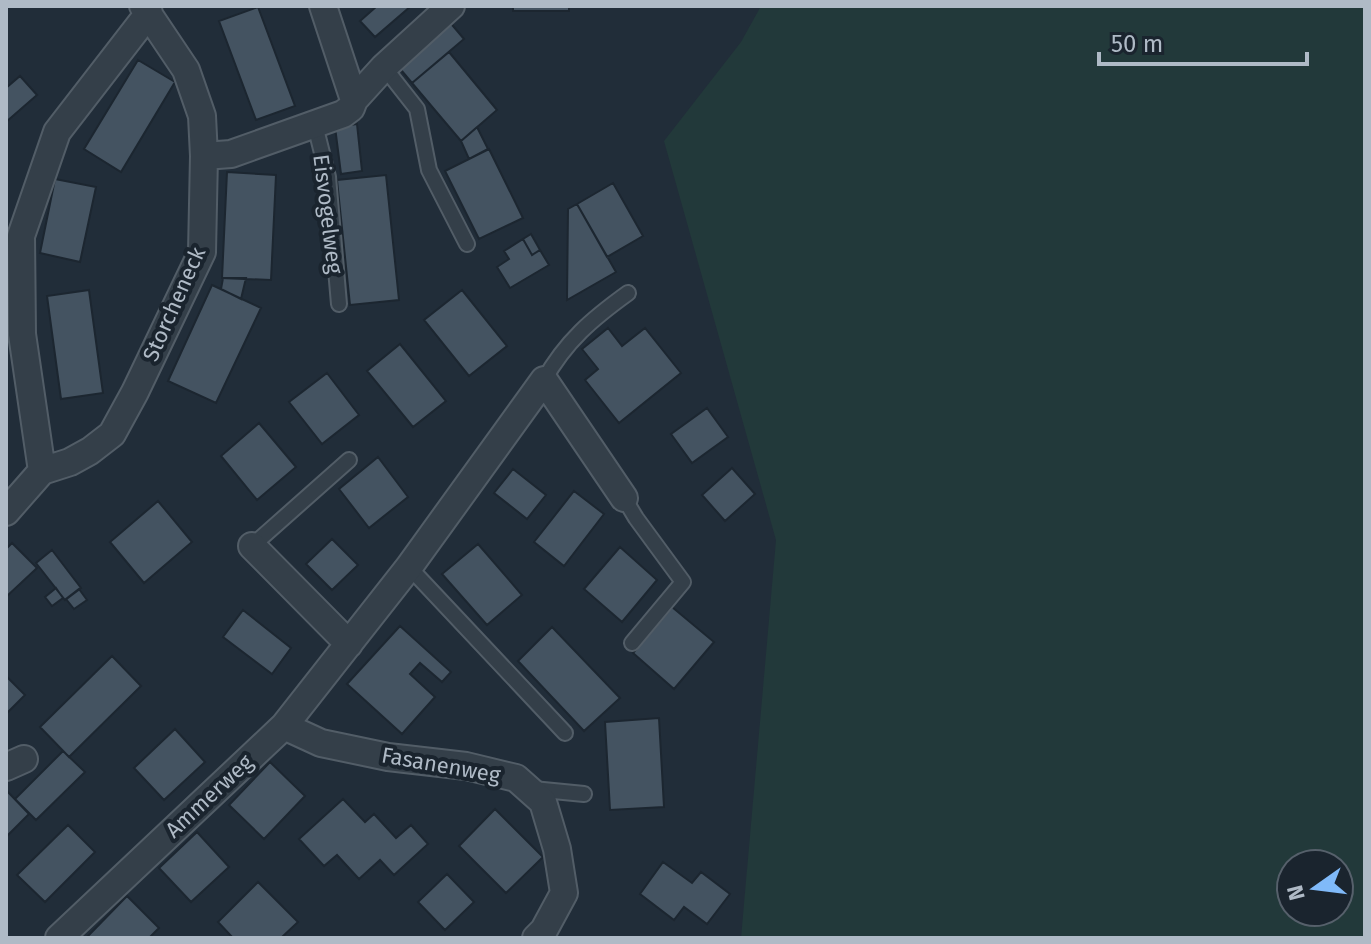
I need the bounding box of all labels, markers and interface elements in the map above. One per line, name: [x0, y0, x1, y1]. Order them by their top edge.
scale bar: [1099, 16, 1307, 66]
text: 50 m: [1111, 30, 1163, 58]
street label: Eisvogelweg: [307, 153, 349, 276]
street label: Storcheneck: [137, 242, 212, 365]
street label: Fasanenweg: [379, 741, 503, 789]
street label: Ammerweg: [160, 748, 259, 843]
north arrow: [1275, 848, 1355, 928]
text: N: [1281, 882, 1311, 903]

